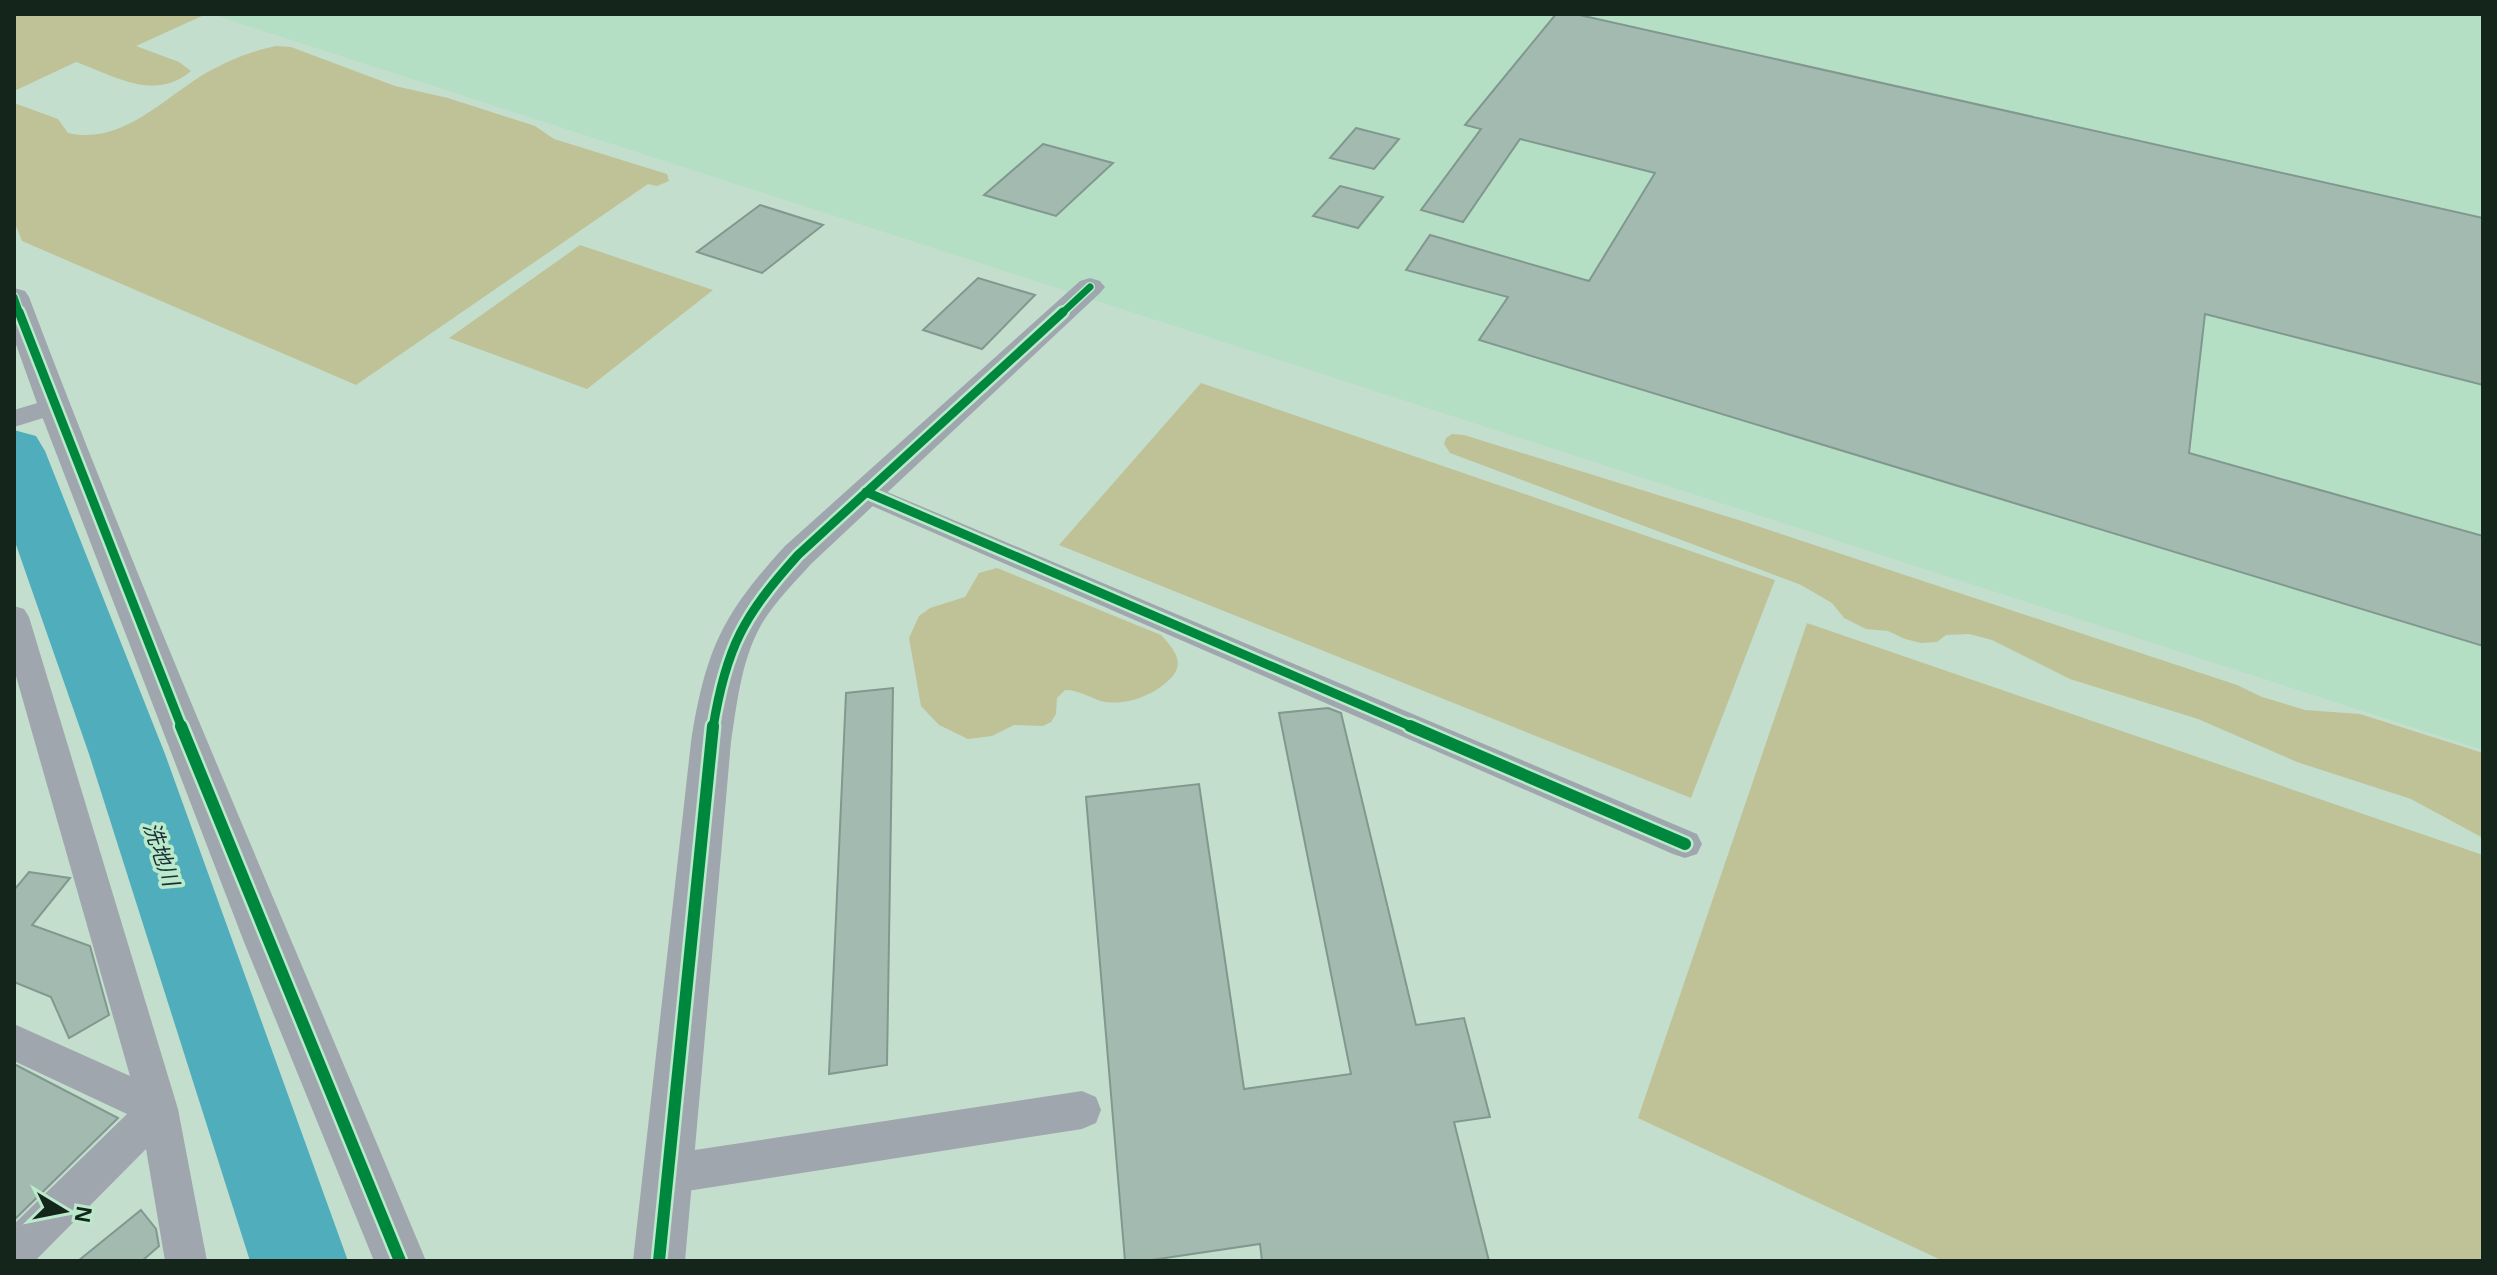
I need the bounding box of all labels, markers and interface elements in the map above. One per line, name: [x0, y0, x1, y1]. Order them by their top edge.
water label: 洗地川: [138, 819, 184, 891]
north arrow: [24, 1171, 104, 1251]
text: N: [70, 1204, 97, 1224]

